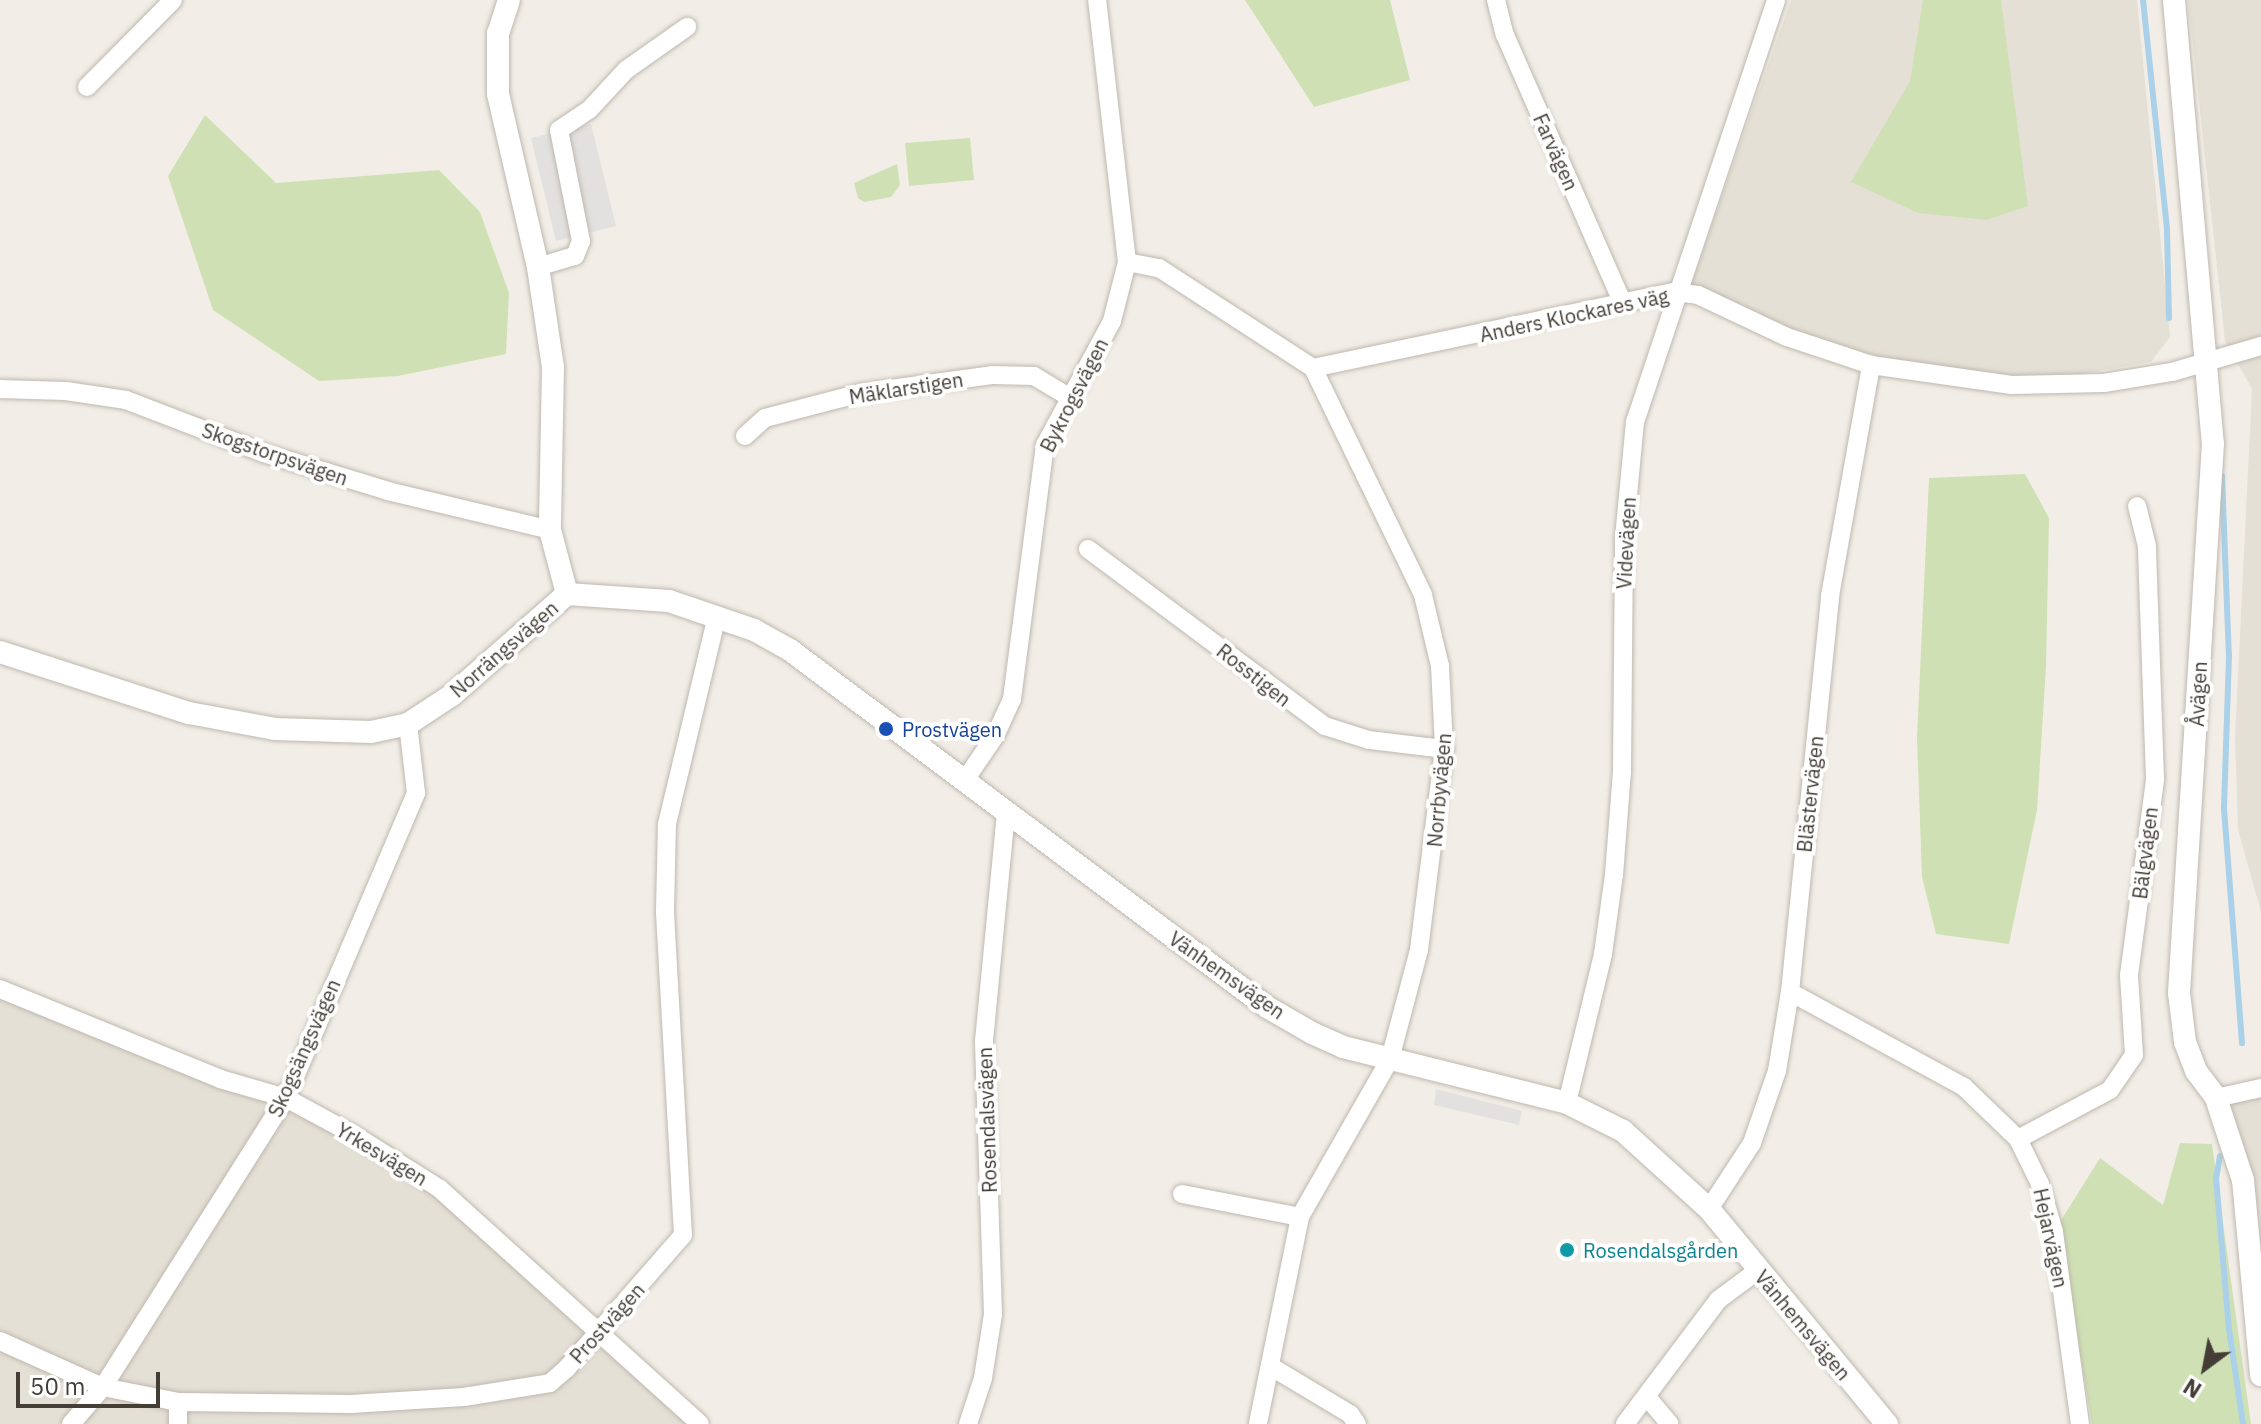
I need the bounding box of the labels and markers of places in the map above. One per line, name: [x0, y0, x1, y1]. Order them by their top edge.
place label: Prostvägen: [902, 717, 1002, 741]
marker: Prostvägen: [877, 720, 895, 738]
place label: Rosendalsgården: [1583, 1238, 1738, 1262]
marker: Rosendalsgården: [1558, 1241, 1576, 1259]

